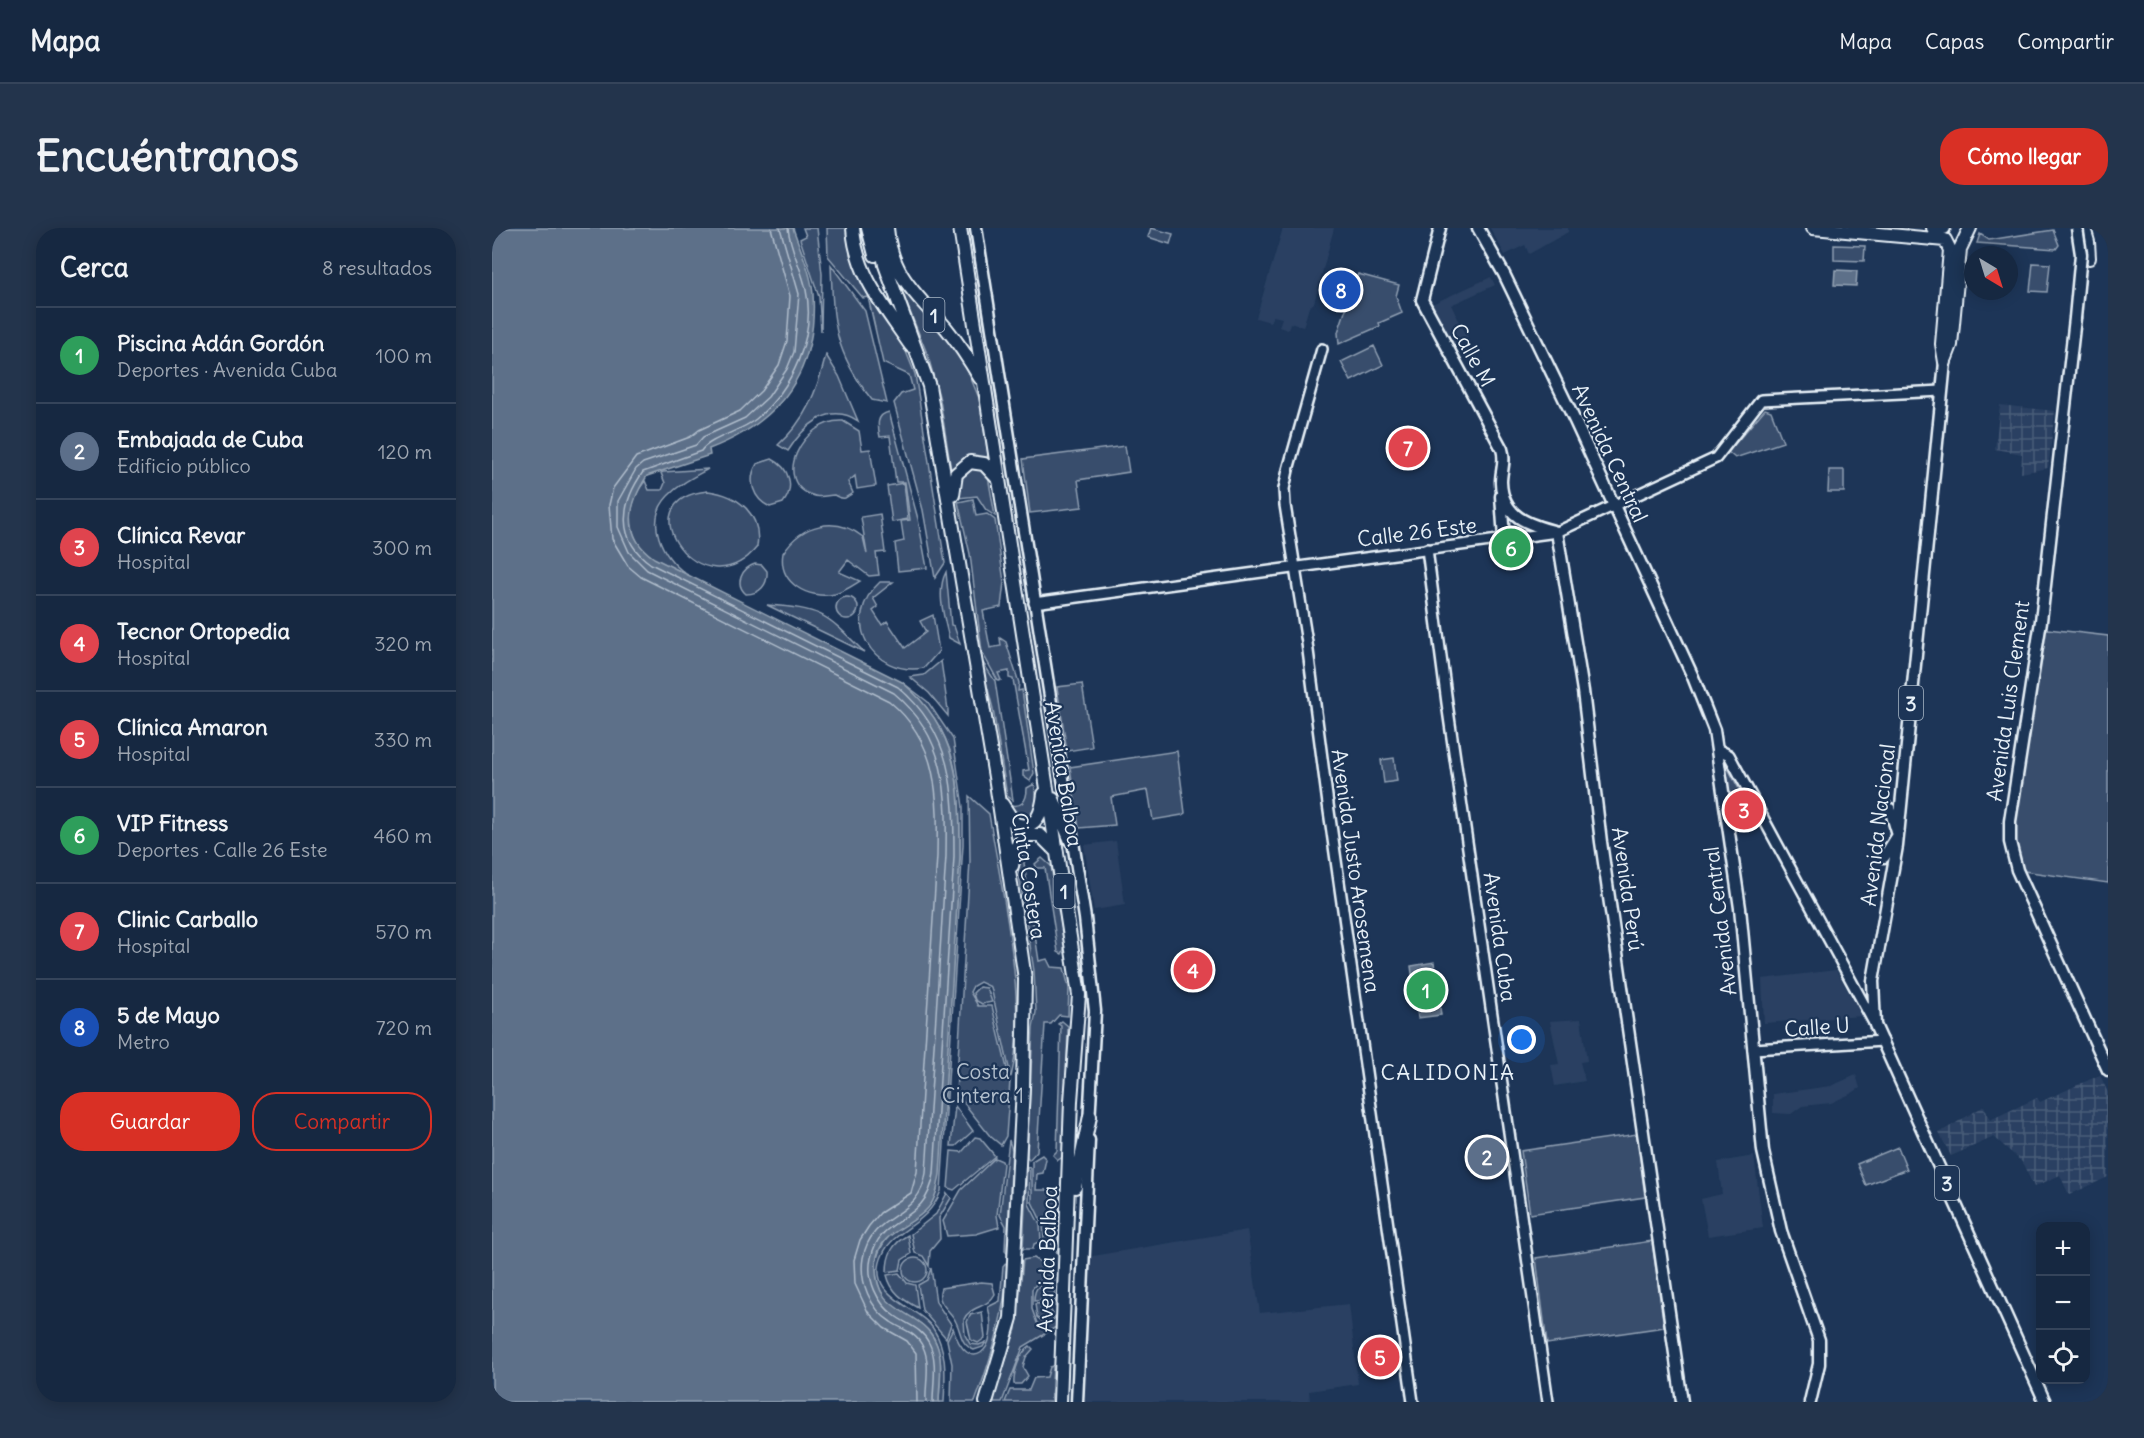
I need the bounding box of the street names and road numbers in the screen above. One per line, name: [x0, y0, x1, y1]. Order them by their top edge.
road number: 1: [924, 298, 944, 332]
street label: Calle M: [1445, 319, 1501, 391]
street label: Avenida Central: [1566, 379, 1654, 527]
street label: Calle 26 Este: [1356, 511, 1478, 553]
street label: Avenida Luis Clement: [1981, 599, 2035, 803]
road number: 3: [1899, 686, 1923, 720]
street label: Avenida Balboa: [1039, 699, 1089, 849]
street label: Avenida Nacional: [1855, 742, 1901, 908]
street label: Avenida Justo Arosemena: [1326, 747, 1386, 995]
street label: Cinta Costera: [1006, 811, 1052, 941]
street label: Avenida Perú: [1606, 825, 1650, 953]
street label: Avenida Central: [1697, 845, 1743, 997]
street label: Avenida Cuba: [1478, 871, 1522, 1003]
road number: 1: [1054, 874, 1074, 908]
street label: Calle U: [1783, 1011, 1851, 1043]
road number: 3: [1935, 1166, 1959, 1200]
street label: Avenida Balboa: [1031, 1185, 1063, 1333]

